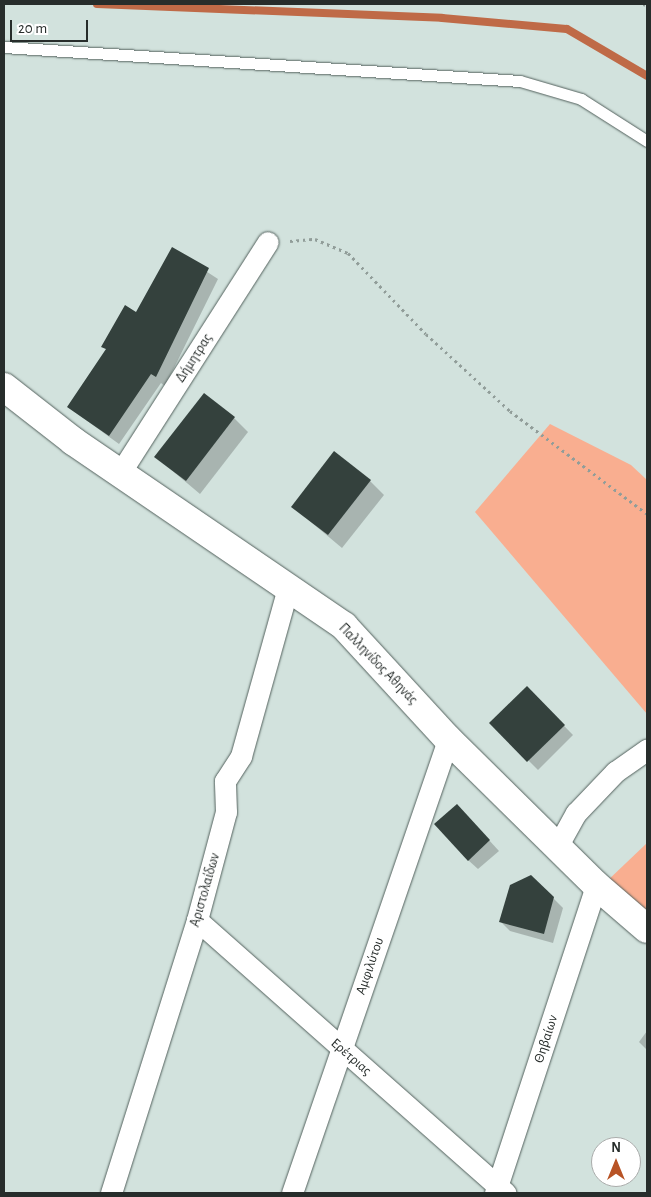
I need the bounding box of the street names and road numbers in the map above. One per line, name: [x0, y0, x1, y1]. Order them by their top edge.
street label: Δήμητρας: [172, 330, 216, 386]
street label: Παλληνίδος Αθηνάς: [335, 620, 421, 708]
street label: Αριστολαίδων: [186, 851, 224, 929]
street label: Αμφιλύτου: [352, 935, 388, 997]
street label: Θηβαίων: [530, 1013, 562, 1065]
street label: Ερέτριας: [327, 1035, 375, 1079]

